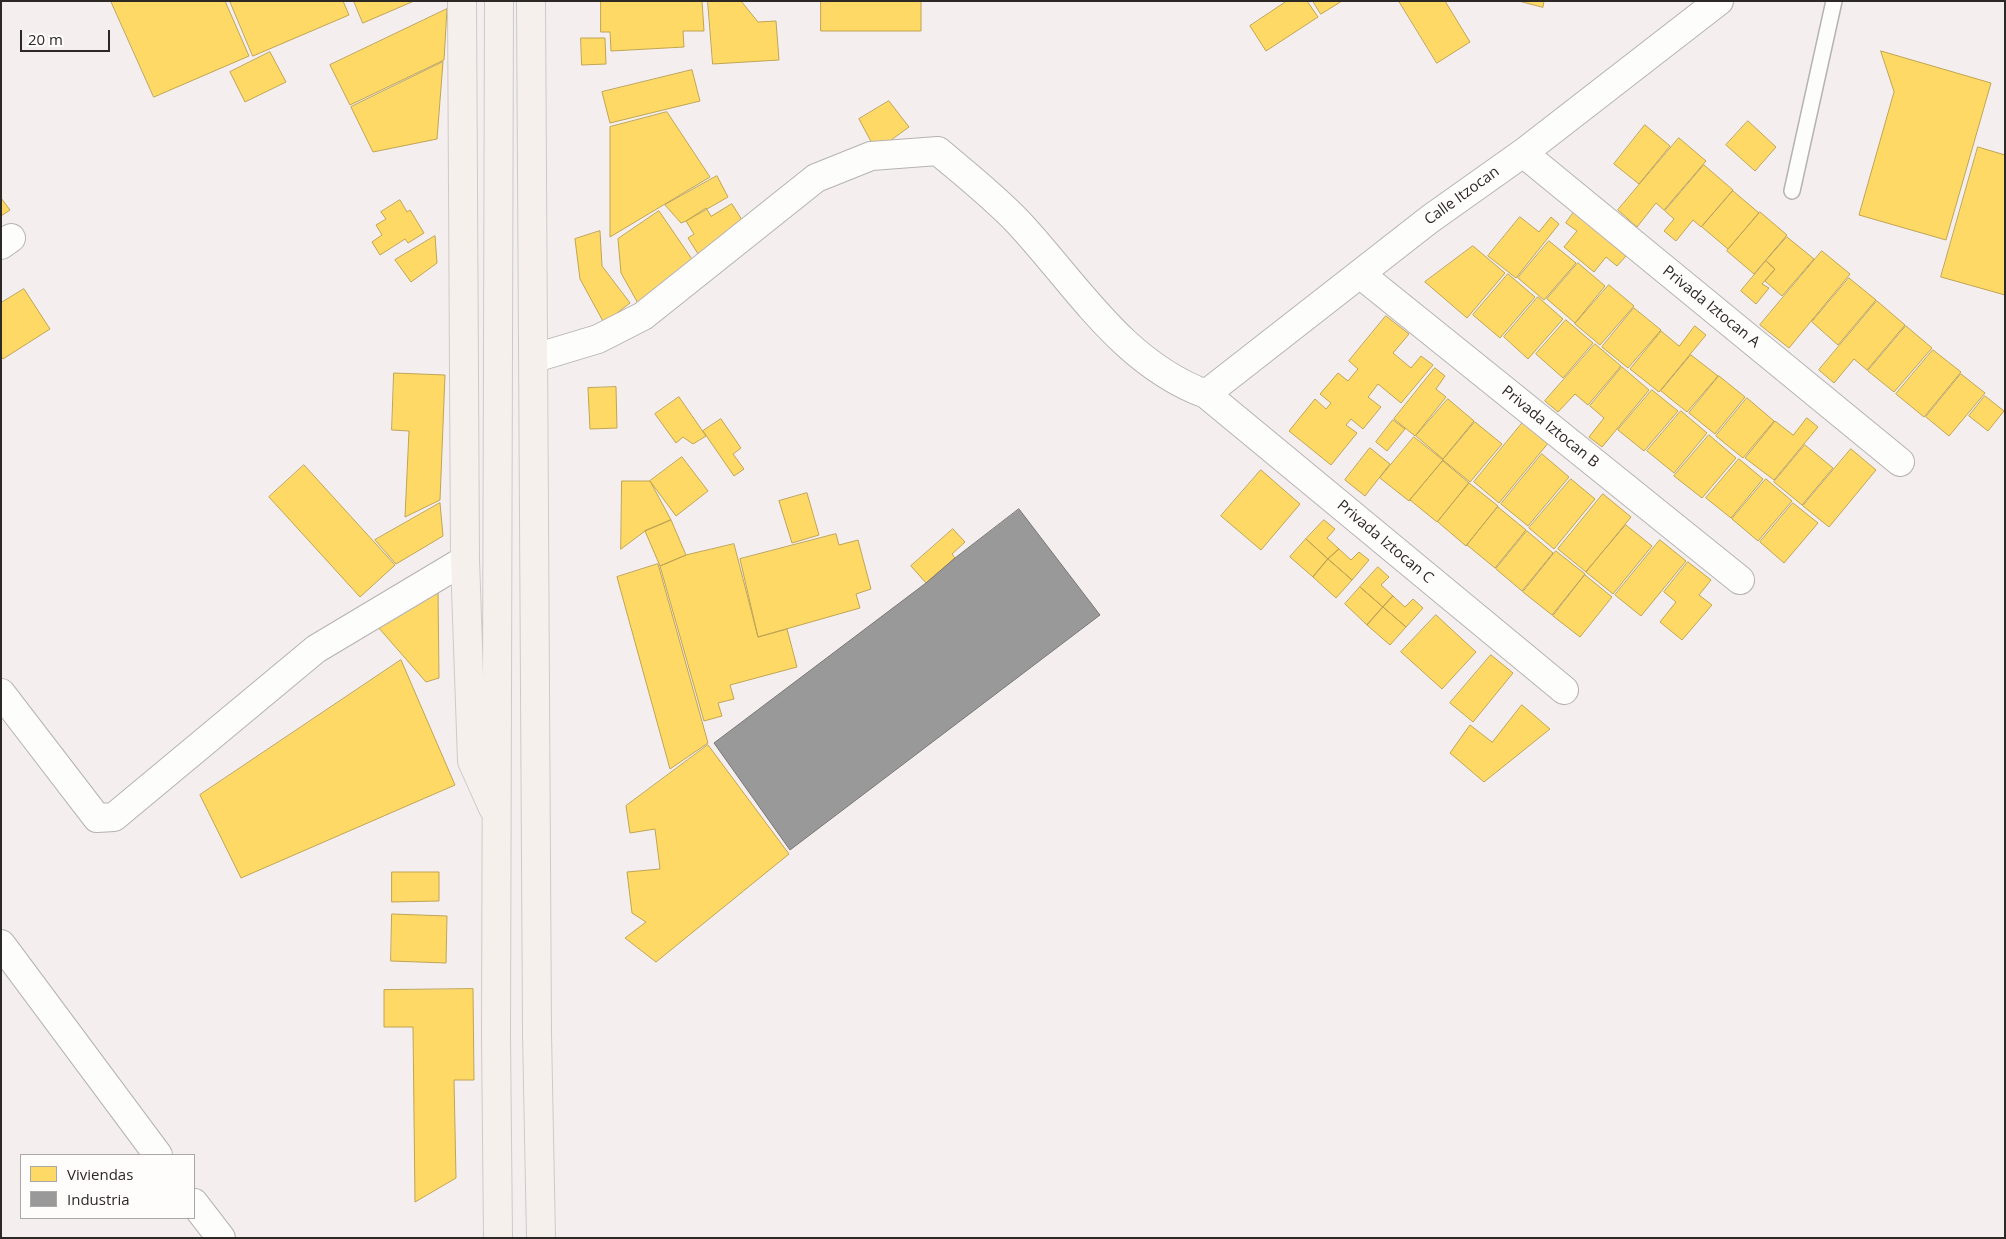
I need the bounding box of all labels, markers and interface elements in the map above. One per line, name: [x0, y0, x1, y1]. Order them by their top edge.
scale bar: [22, 20, 112, 52]
text: 20 m: [28, 29, 63, 49]
street label: Calle Itzocan: [1421, 163, 1503, 229]
street label: Privada Iztocan A: [1659, 262, 1763, 352]
street label: Privada Iztocan B: [1498, 382, 1602, 472]
street label: Privada Iztocan C: [1333, 497, 1437, 587]
legend: [20, 1154, 195, 1219]
text: Viviendas: [67, 1164, 133, 1184]
text: Industria: [67, 1189, 130, 1209]

